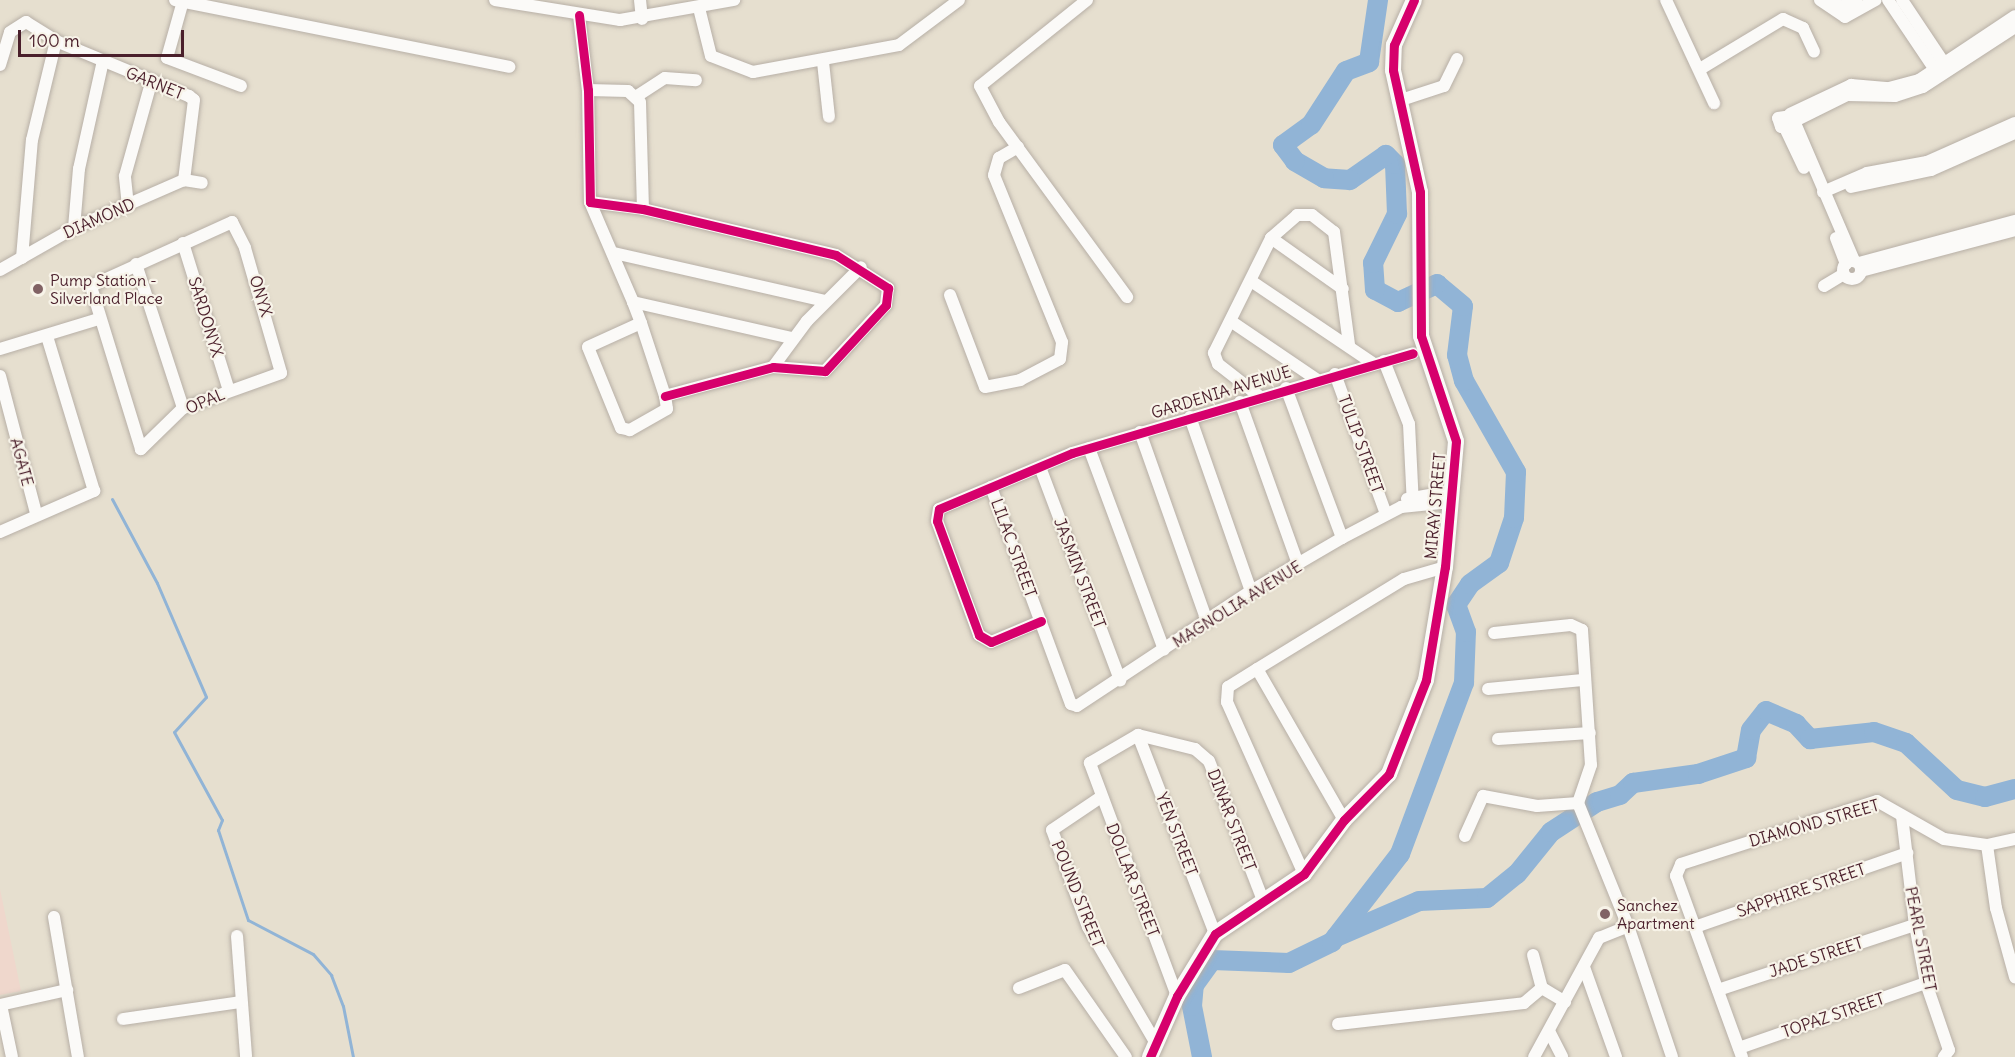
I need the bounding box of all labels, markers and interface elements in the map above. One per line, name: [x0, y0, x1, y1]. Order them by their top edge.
scale bar: [21, 18, 188, 56]
text: 100 m: [29, 29, 80, 52]
street label: GARNET: [123, 63, 187, 103]
street label: DIAMOND: [60, 194, 138, 242]
place label: Pump Station - Silverland Place: [50, 270, 163, 308]
street label: ONYX: [246, 273, 276, 319]
street label: SARDONYX: [185, 275, 227, 359]
marker: Pump Station - Silverland Place: [31, 282, 45, 296]
street label: GARDENIA AVENUE: [1149, 362, 1293, 422]
street label: OPAL: [183, 384, 227, 418]
street label: TULIP STREET: [1334, 392, 1388, 496]
street label: AGATE: [6, 436, 38, 488]
street label: MIRAY STREET: [1421, 452, 1449, 560]
street label: LILAC STREET: [987, 496, 1041, 600]
street label: JASMIN STREET: [1050, 515, 1110, 631]
street label: MAGNOLIA AVENUE: [1169, 556, 1305, 652]
street label: DINAR STREET: [1204, 766, 1260, 874]
street label: YEN STREET: [1152, 790, 1202, 878]
street label: DIAMOND STREET: [1747, 795, 1881, 851]
street label: DOLLAR STREET: [1103, 821, 1163, 939]
street label: POUND STREET: [1048, 838, 1108, 950]
street label: SAPPHIRE STREET: [1734, 859, 1868, 921]
street label: PEARL STREET: [1901, 885, 1941, 993]
place label: Sanchez Apartment: [1617, 895, 1695, 933]
marker: Sanchez Apartment: [1598, 907, 1612, 921]
street label: JADE STREET: [1767, 933, 1865, 981]
street label: TOPAZ STREET: [1779, 988, 1887, 1042]

